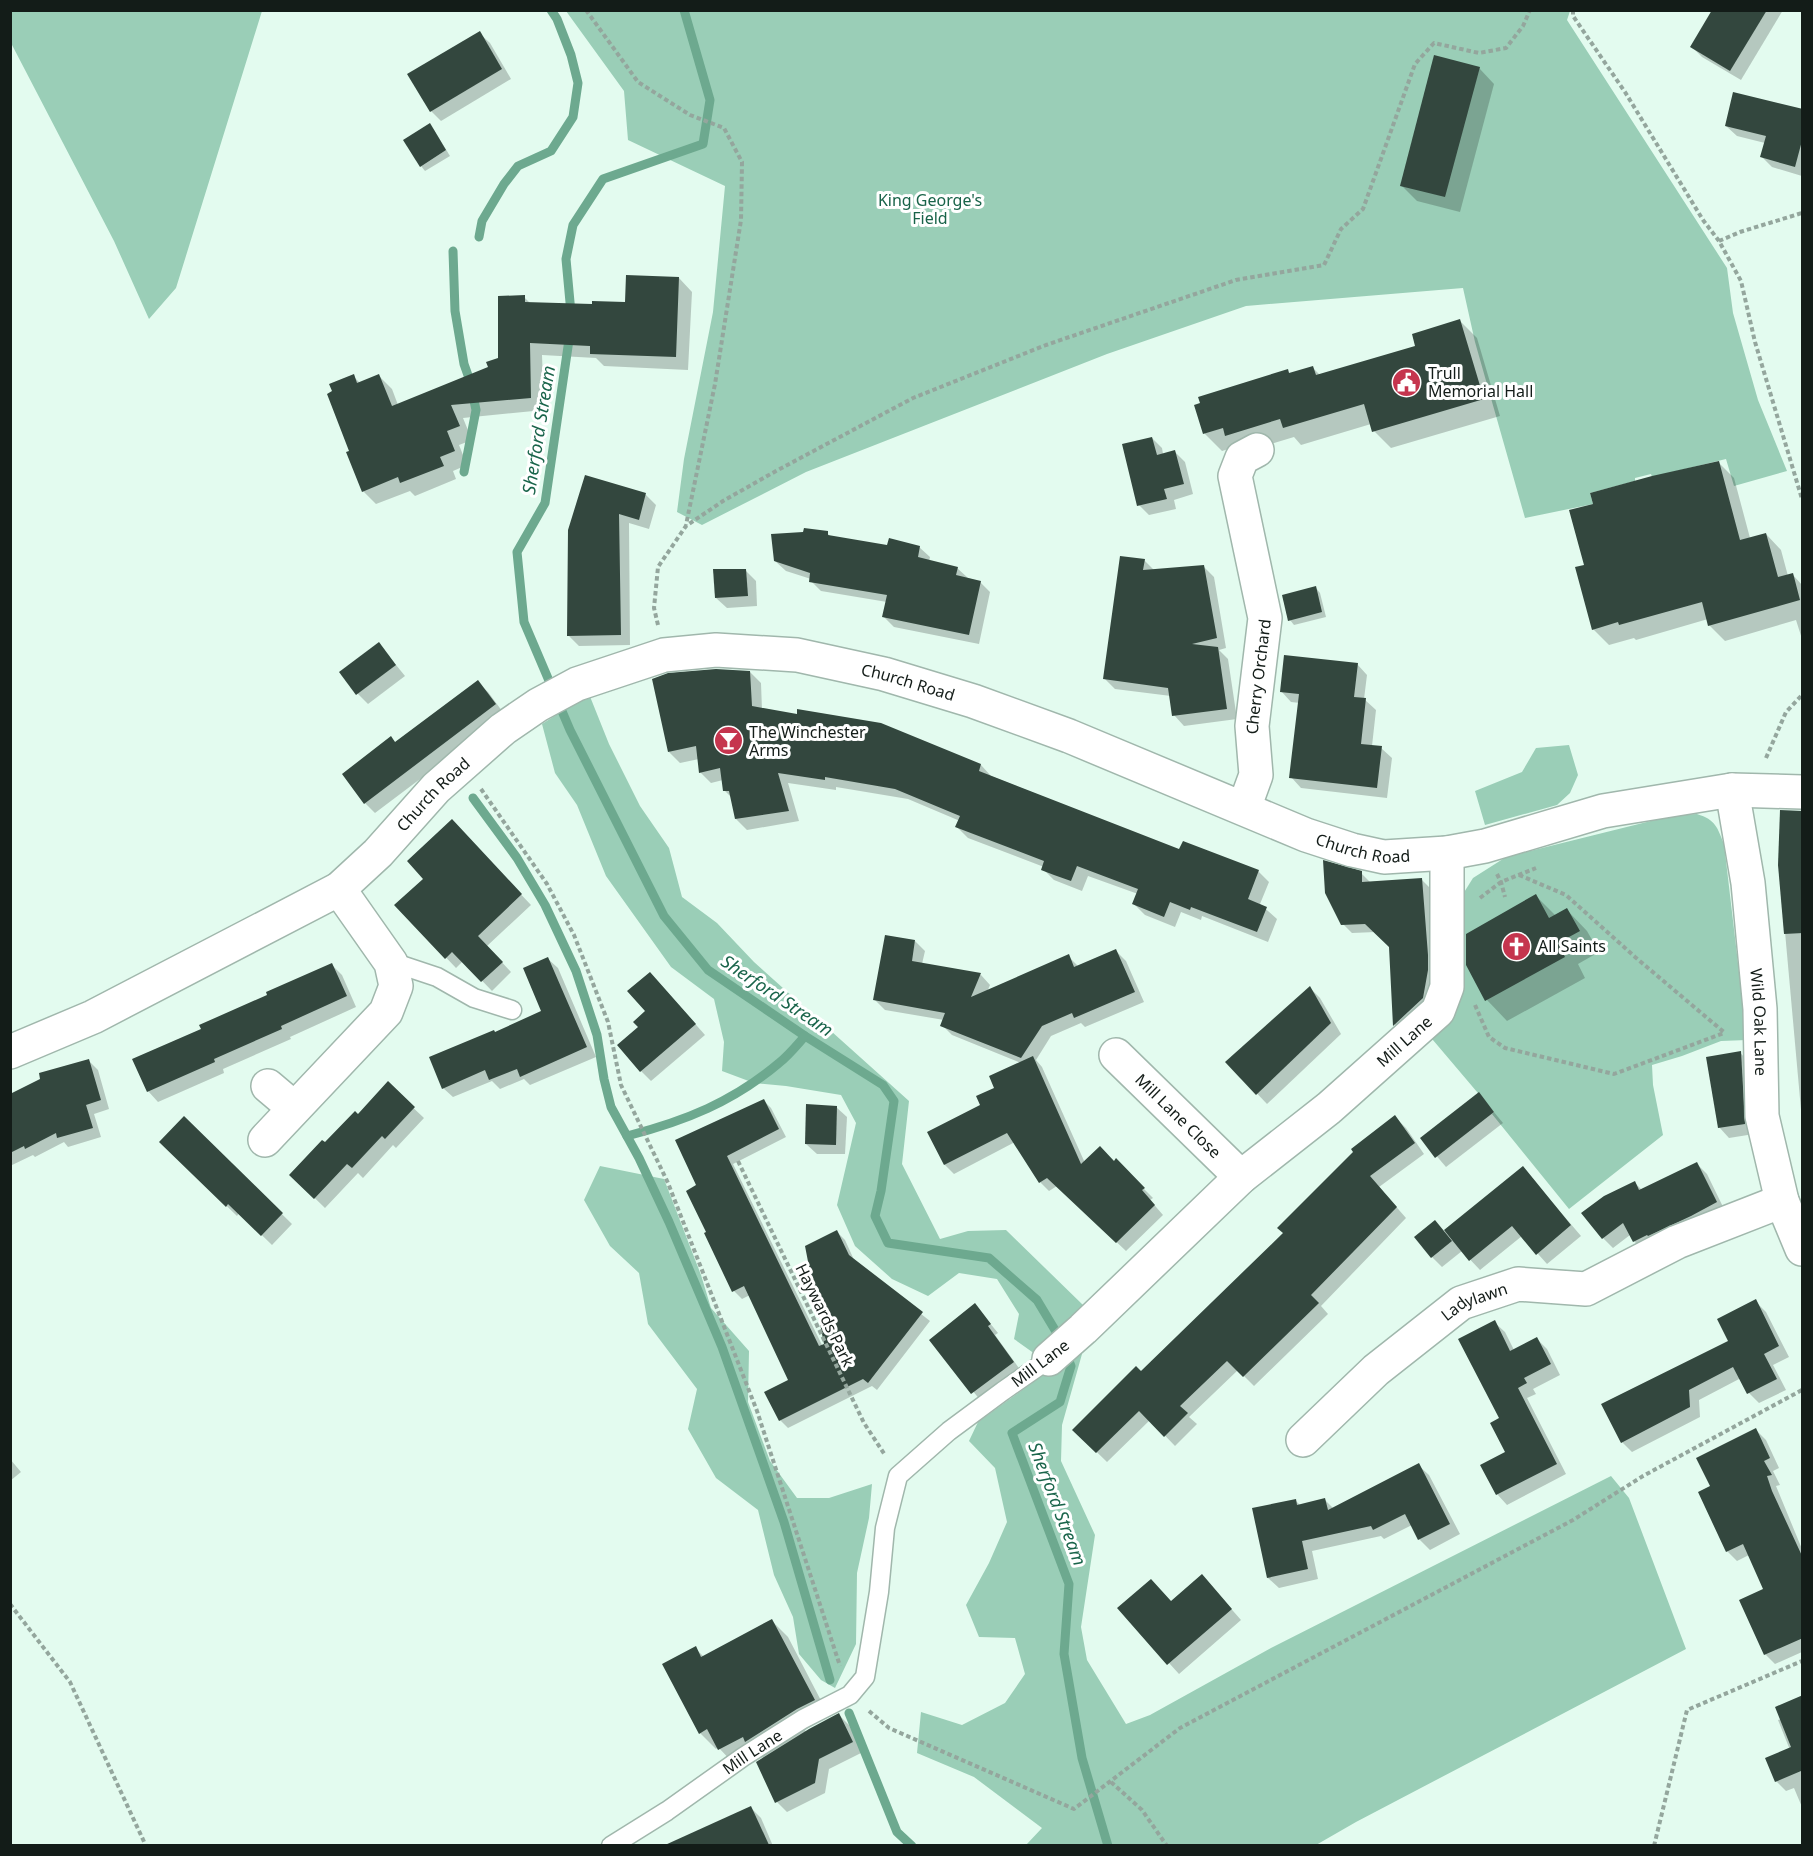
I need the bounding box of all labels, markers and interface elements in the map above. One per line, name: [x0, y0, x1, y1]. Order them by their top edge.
park label: King George's Field: [878, 189, 982, 229]
place label: Trull Memorial Hall: [1428, 362, 1533, 402]
water label: Sherford Stream: [516, 364, 560, 496]
public building icon: Trull Memorial Hall: [1391, 366, 1423, 398]
street label: Cherry Orchard: [1241, 618, 1276, 735]
street label: Church Road: [859, 658, 958, 706]
place label: The Winchester Arms: [749, 721, 866, 761]
bar icon: The Winchester Arms: [712, 725, 744, 757]
street label: Church Road: [391, 752, 475, 836]
street label: Church Road: [1313, 828, 1411, 868]
church icon: All Saints: [1501, 930, 1533, 962]
place label: All Saints: [1538, 935, 1606, 957]
water label: Sherford Stream: [717, 949, 838, 1042]
street label: Wild Oak Lane: [1745, 967, 1772, 1076]
street label: Mill Lane: [1372, 1011, 1437, 1072]
street label: Mill Lane Close: [1130, 1069, 1226, 1163]
street label: Haywards Park: [790, 1260, 860, 1371]
street label: Ladylawn: [1436, 1277, 1510, 1326]
street label: Mill Lane: [1006, 1334, 1074, 1392]
water label: Sherford Stream: [1023, 1439, 1092, 1569]
street label: Mill Lane: [718, 1724, 786, 1779]

